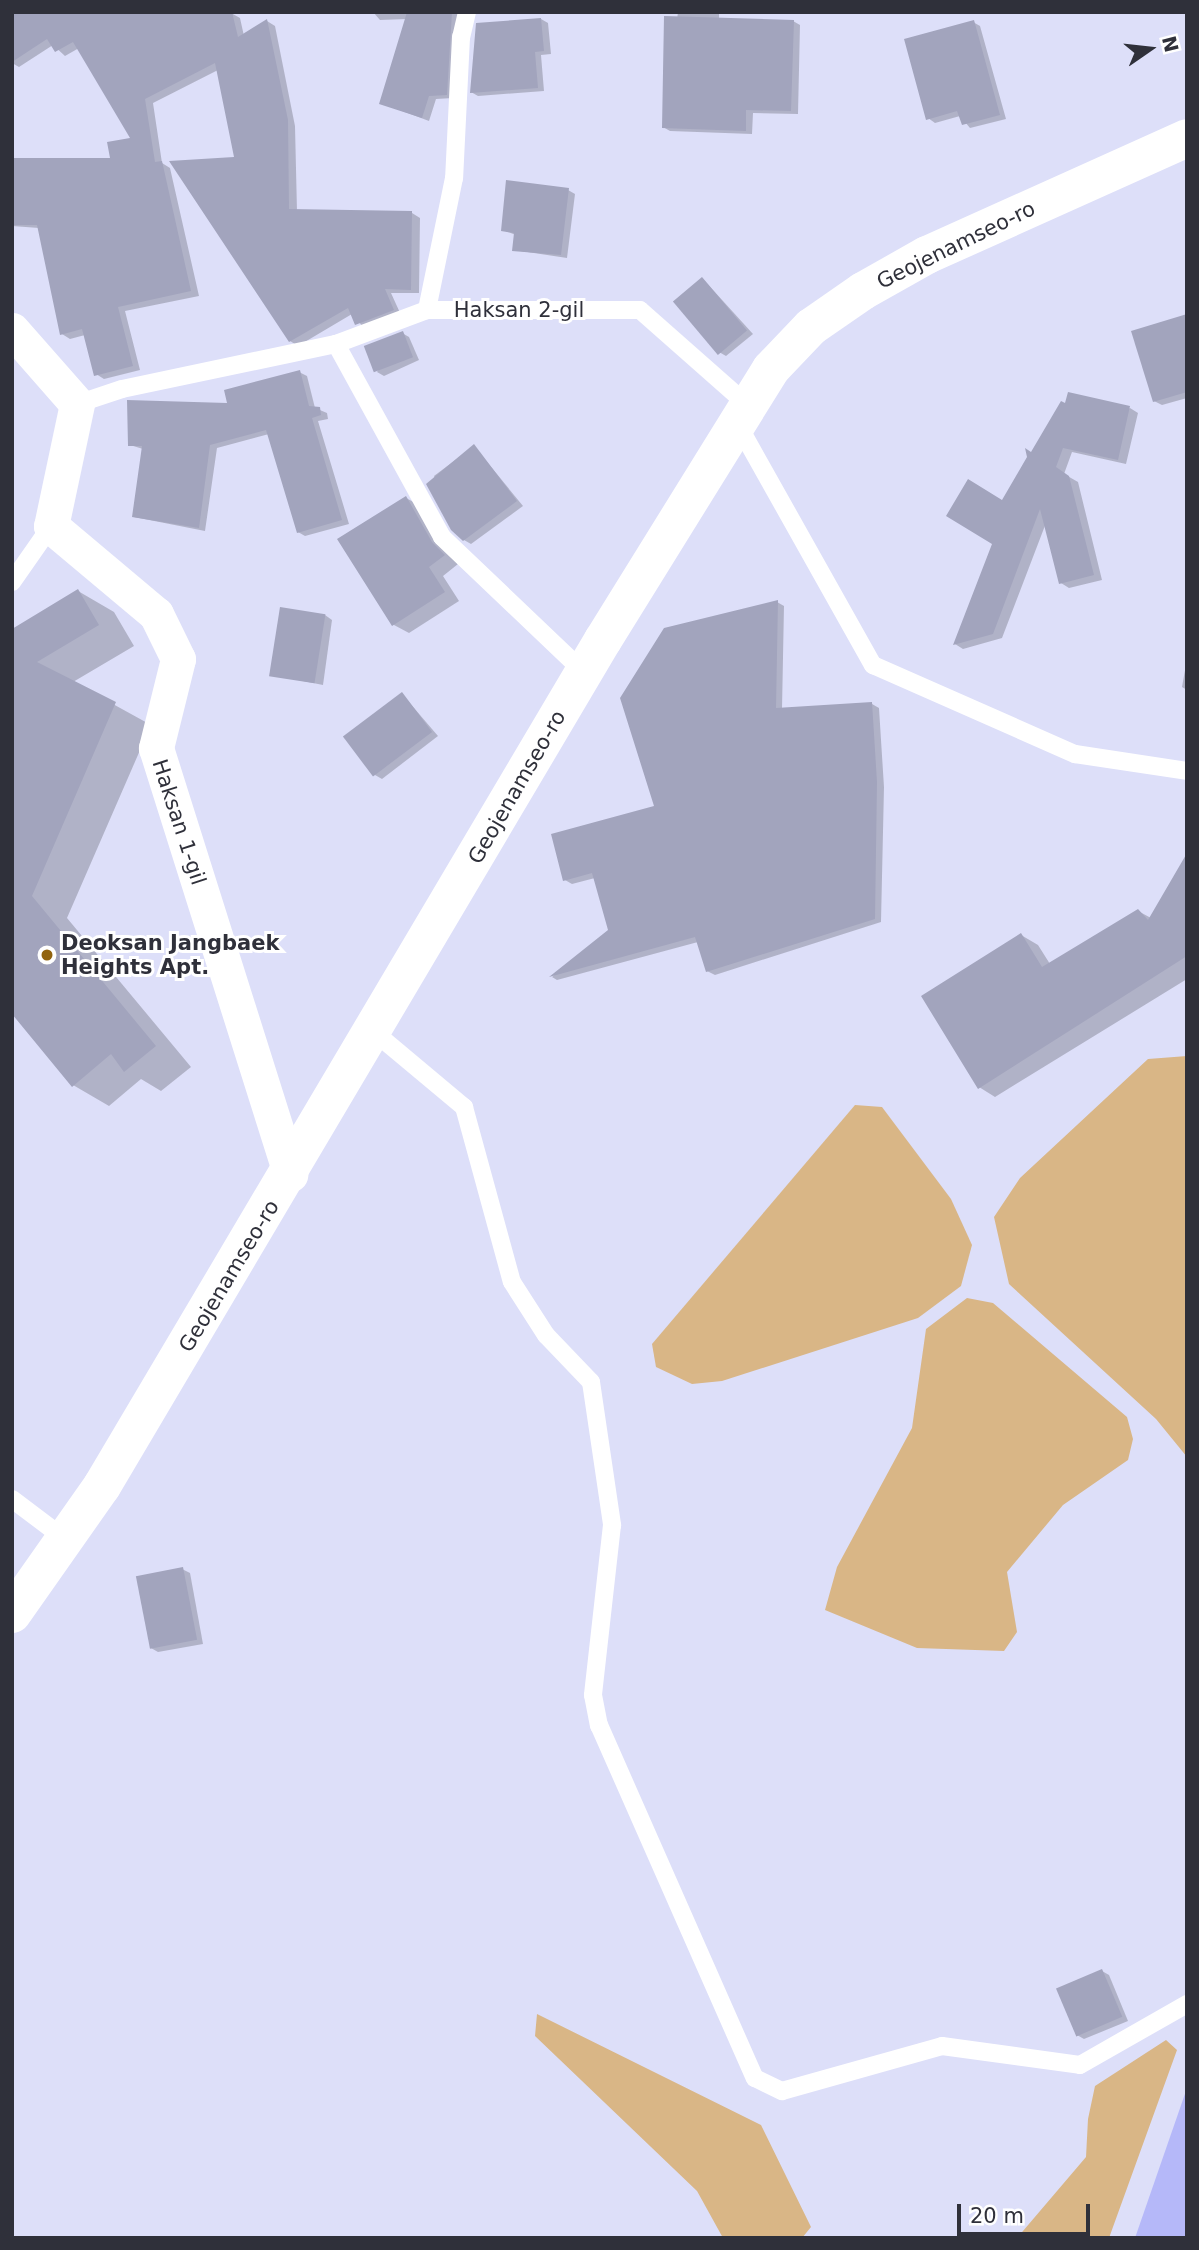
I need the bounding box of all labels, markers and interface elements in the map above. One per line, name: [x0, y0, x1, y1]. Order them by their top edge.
north arrow: [1115, 14, 1185, 84]
text: N: [1158, 34, 1183, 54]
street label: Geojenamseo-ro: [873, 196, 1039, 294]
street label: Haksan 2-gil: [454, 297, 584, 323]
street label: Geojenamseo-ro: [463, 706, 571, 868]
street label: Haksan 1-gil: [147, 756, 211, 888]
place label: Deoksan Jangbaek Heights Apt.: [61, 930, 279, 980]
marker: Deoksan Jangbaek Heights Apt.: [39, 947, 55, 963]
street label: Geojenamseo-ro: [174, 1195, 284, 1357]
scale bar: [961, 2190, 1094, 2234]
text: 20 m: [970, 2204, 1024, 2228]

